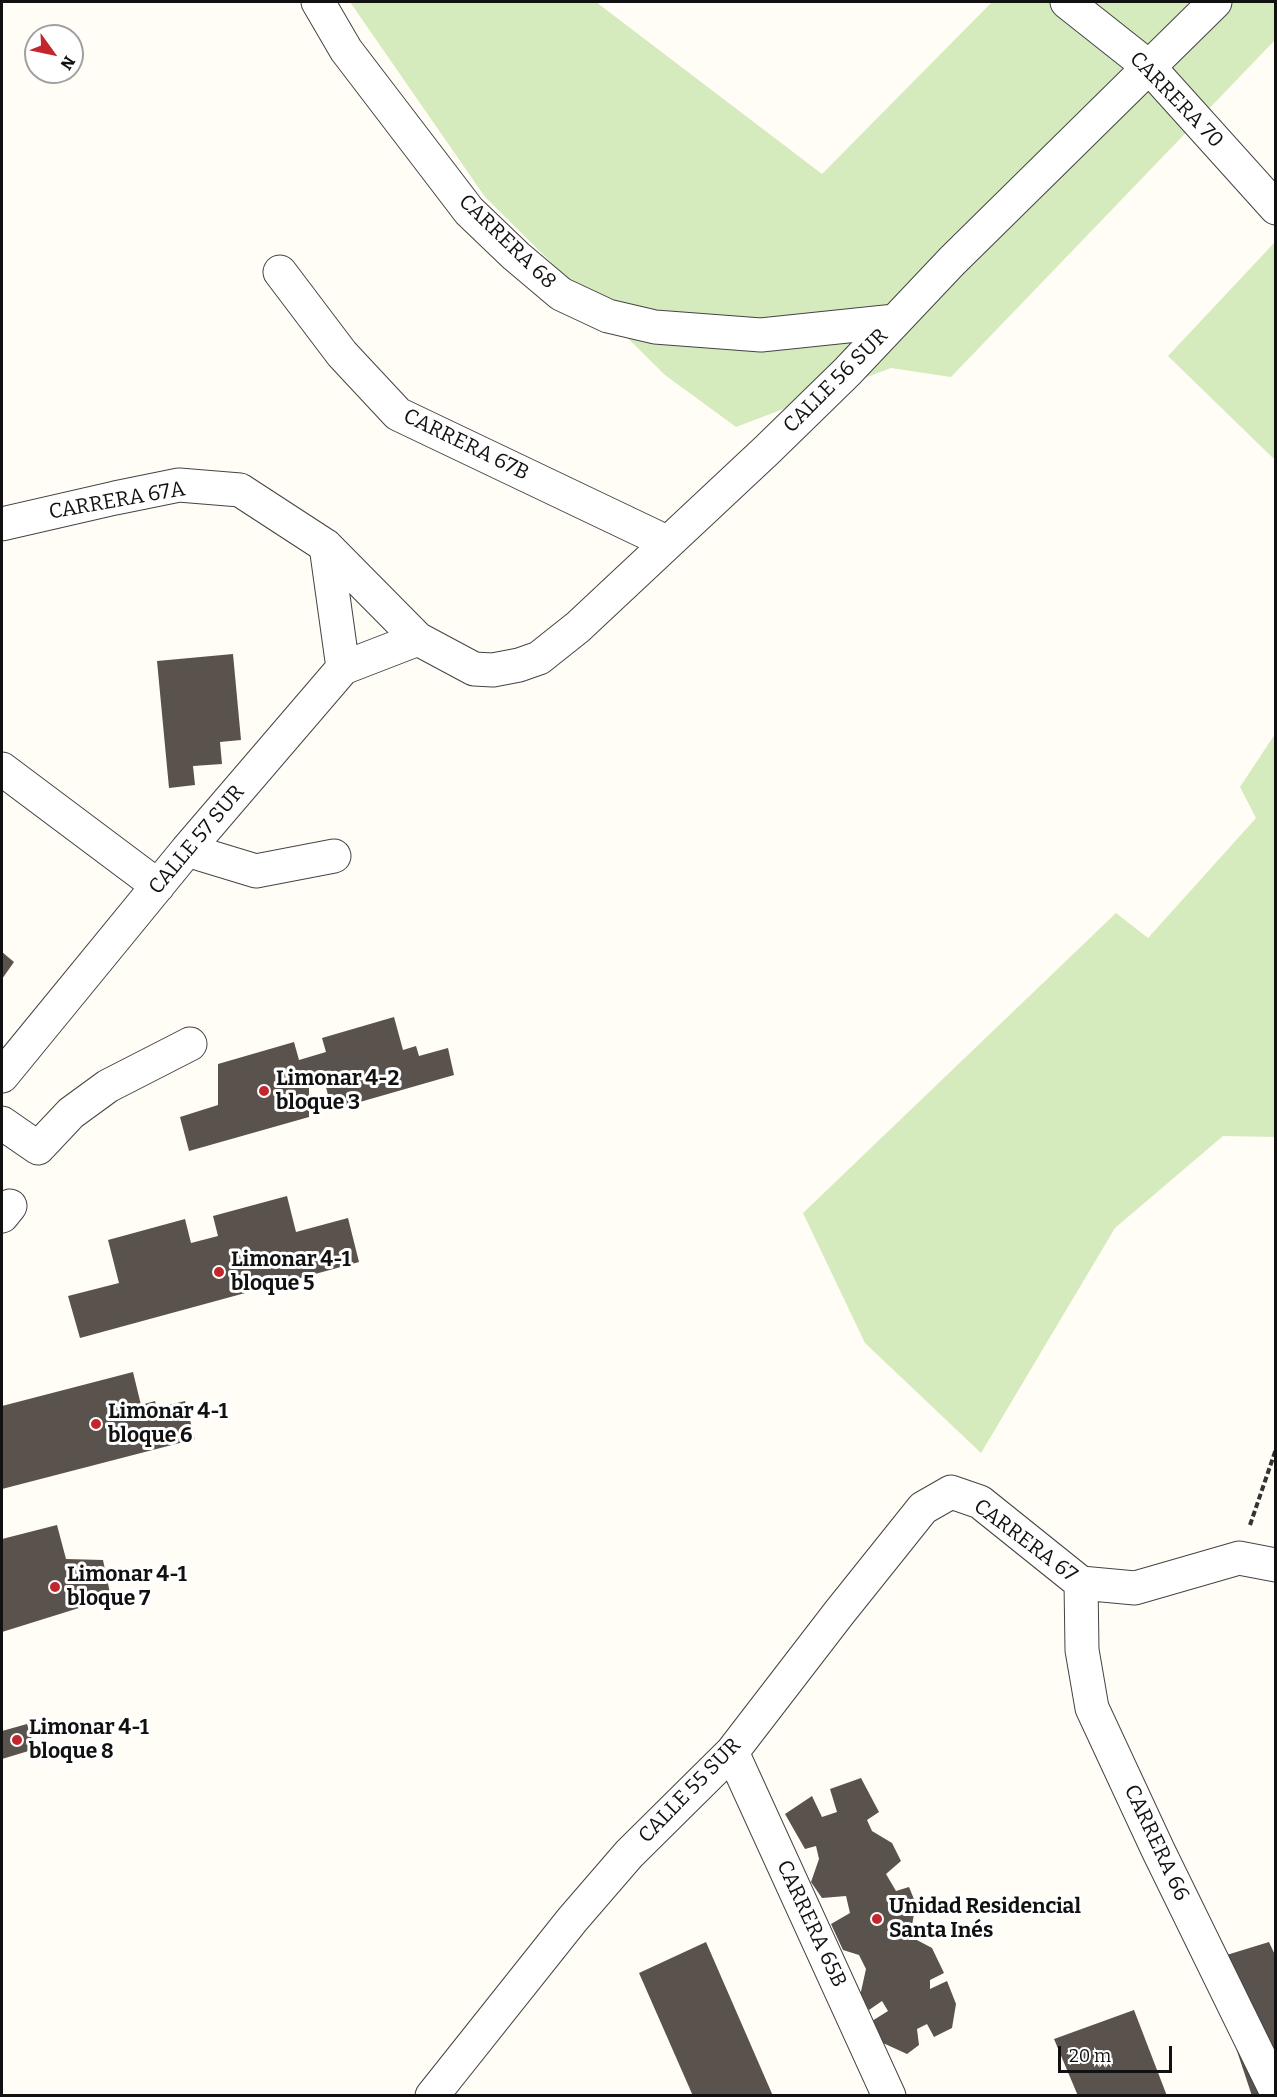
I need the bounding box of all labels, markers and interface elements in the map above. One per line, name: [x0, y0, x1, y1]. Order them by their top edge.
north arrow: [24, 24, 84, 84]
street label: CARRERA 70: [1124, 47, 1228, 153]
text: N: [57, 53, 79, 73]
street label: CARRERA 68: [453, 189, 561, 295]
street label: CALLE 56 SUR: [779, 324, 893, 438]
street label: CARRERA 67B: [399, 404, 533, 486]
street label: CARRERA 67A: [47, 477, 187, 525]
street label: CALLE 57 SUR: [144, 780, 250, 900]
place label: Limonar 4-2 bloque 3: [276, 1066, 399, 1116]
marker: Limonar 4-2 bloque 3: [257, 1084, 271, 1098]
place label: Limonar 4-1 bloque 5: [231, 1247, 351, 1297]
marker: Limonar 4-1 bloque 5: [212, 1265, 226, 1279]
place label: Limonar 4-1 bloque 6: [108, 1399, 228, 1449]
marker: Limonar 4-1 bloque 6: [89, 1417, 103, 1431]
street label: CARRERA 67: [968, 1494, 1082, 1588]
place label: Limonar 4-1 bloque 7: [67, 1562, 187, 1612]
marker: Limonar 4-1 bloque 7: [48, 1580, 62, 1594]
place label: Limonar 4-1 bloque 8: [29, 1715, 149, 1765]
marker: Limonar 4-1 bloque 8: [10, 1733, 24, 1747]
street label: CALLE 55 SUR: [634, 1733, 746, 1849]
street label: CARRERA 66: [1118, 1781, 1194, 1905]
street label: CARRERA 65B: [771, 1857, 851, 1991]
place label: Unidad Residencial Santa Inés: [889, 1894, 1081, 1944]
marker: Unidad Residencial Santa Inés: [870, 1912, 884, 1926]
scale bar: [1061, 2034, 1175, 2072]
text: 20 m: [1069, 2045, 1111, 2067]

